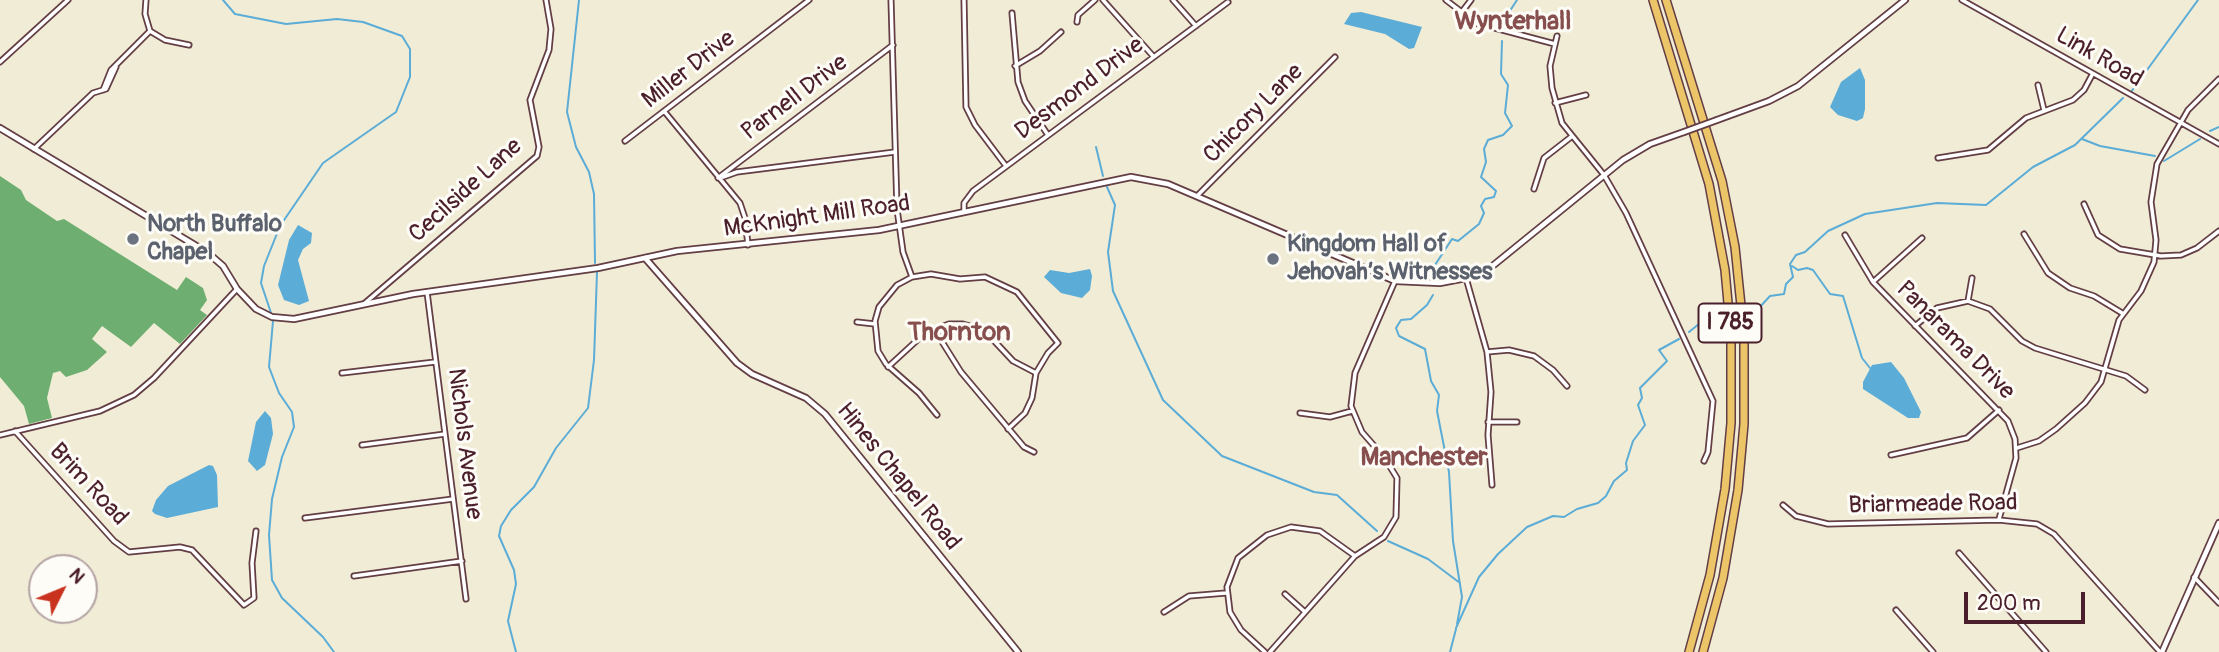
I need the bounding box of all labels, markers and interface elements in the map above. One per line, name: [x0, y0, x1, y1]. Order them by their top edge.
district label: Wynterhall: [1455, 6, 1571, 38]
street label: Link Road: [2050, 22, 2148, 94]
street label: Miller Drive: [637, 25, 741, 115]
street label: Desmond Drive: [1010, 31, 1150, 147]
street label: Parnell Drive: [736, 49, 854, 147]
street label: Chicory Lane: [1198, 58, 1310, 170]
street label: Cecilside Lane: [404, 133, 528, 249]
street label: McKnight Mill Road: [722, 190, 912, 244]
place label: North Buffalo Chapel: [147, 211, 282, 267]
marker: North Buffalo Chapel: [125, 231, 141, 247]
place label: Kingdom Hall of Jehovah’s Witnesses: [1287, 231, 1492, 287]
marker: Kingdom Hall of Jehovah’s Witnesses: [1265, 251, 1281, 267]
street label: Panarama Drive: [1890, 276, 2020, 406]
road number: I 785: [1698, 304, 1762, 342]
district label: Thornton: [907, 317, 1011, 349]
street label: Nichols Avenue: [440, 367, 488, 521]
street label: Hines Chapel Road: [830, 397, 966, 557]
street label: Brim Road: [43, 438, 133, 532]
district label: Manchester: [1360, 442, 1488, 474]
street label: Briarmeade Road: [1848, 489, 2018, 521]
north arrow: [28, 554, 98, 624]
text: N: [64, 563, 90, 589]
scale bar: [1967, 578, 2088, 622]
text: 200 m: [1977, 590, 2041, 617]

